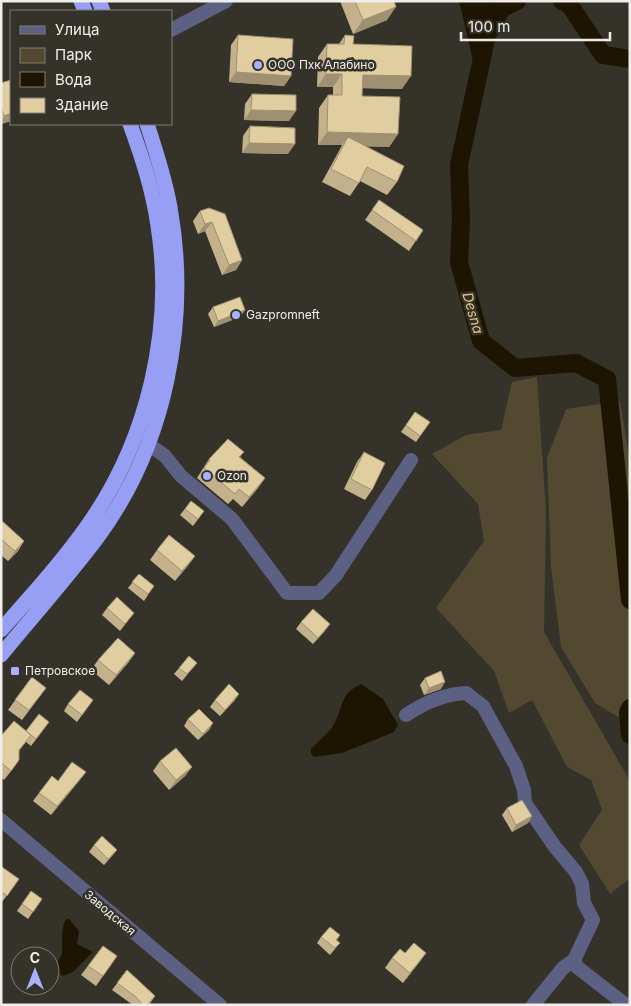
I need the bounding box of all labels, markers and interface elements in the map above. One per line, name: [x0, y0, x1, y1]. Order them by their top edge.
legend: [10, 10, 172, 125]
scale bar: [461, 10, 610, 42]
text: 100 m: [468, 17, 510, 36]
text: Улица: [55, 20, 99, 39]
text: Парк: [55, 45, 92, 64]
place label: ООО Пхк Алабино: [268, 57, 375, 72]
marker: ООО Пхк Алабино: [252, 59, 264, 71]
text: Вода: [55, 70, 92, 89]
text: Здание: [55, 95, 109, 114]
water label: Desna: [459, 290, 488, 336]
place label: Gazpromneft: [246, 307, 320, 322]
marker: Gazpromneft: [230, 309, 242, 321]
place label: Ozon: [217, 468, 247, 483]
marker: Ozon: [201, 470, 213, 482]
place label: Петровское: [25, 663, 95, 678]
marker: Петровское: [9, 665, 21, 677]
street label: Заводская: [82, 887, 139, 938]
north arrow: [10, 946, 60, 996]
text: С: [30, 949, 40, 966]

